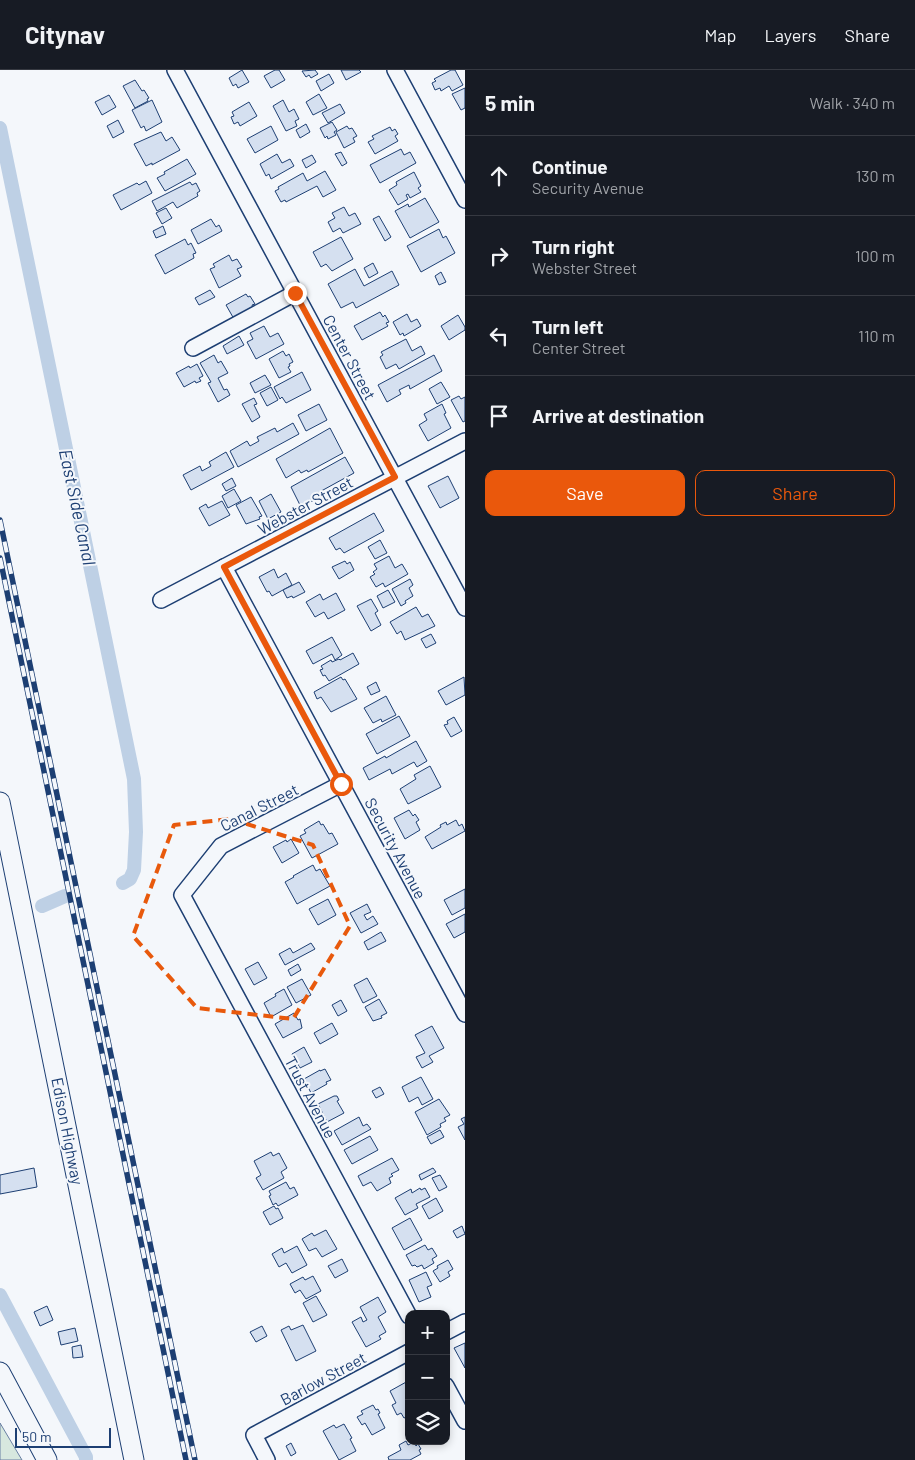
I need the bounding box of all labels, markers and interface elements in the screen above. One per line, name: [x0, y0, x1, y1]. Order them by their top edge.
text: Citynav: [25, 20, 105, 49]
text: Map: [704, 24, 736, 46]
text: Layers: [764, 24, 817, 46]
text: Share: [845, 24, 890, 46]
text: 5 min: [485, 90, 535, 115]
text: Walk · 340 m: [810, 93, 895, 112]
text: Continue: [532, 155, 608, 178]
icon: ahead: [485, 162, 513, 190]
text: 130 m: [856, 166, 895, 185]
text: Security Avenue: [532, 178, 644, 197]
text: Turn right: [532, 235, 614, 258]
icon: right: [485, 242, 513, 270]
text: 100 m: [855, 246, 895, 265]
text: Webster Street: [532, 258, 637, 277]
route end: [284, 282, 307, 305]
street label: Center Street: [320, 311, 380, 403]
text: Turn left: [532, 315, 603, 338]
icon: left: [485, 322, 513, 350]
text: 110 m: [858, 326, 895, 345]
text: Center Street: [532, 338, 626, 357]
icon: arrive: [485, 402, 513, 430]
text: Arrive at destination: [532, 404, 704, 427]
water label: East Side Canal: [55, 447, 101, 567]
button: Save: [485, 470, 685, 516]
button: Share: [695, 470, 895, 516]
street label: Webster Street: [254, 472, 356, 538]
route start: [330, 773, 353, 796]
street label: Canal Street: [217, 779, 301, 835]
street label: Security Avenue: [361, 794, 431, 902]
street label: Trust Avenue: [281, 1053, 341, 1141]
street label: Edison Highway: [48, 1076, 88, 1187]
map controls: [405, 1310, 450, 1445]
button: +: [405, 1310, 450, 1355]
street label: Barlow Street: [277, 1347, 369, 1409]
button: −: [405, 1355, 450, 1400]
button: layers: [405, 1400, 450, 1445]
scale bar: [15, 1425, 111, 1448]
text: 50 m: [22, 1428, 51, 1445]

